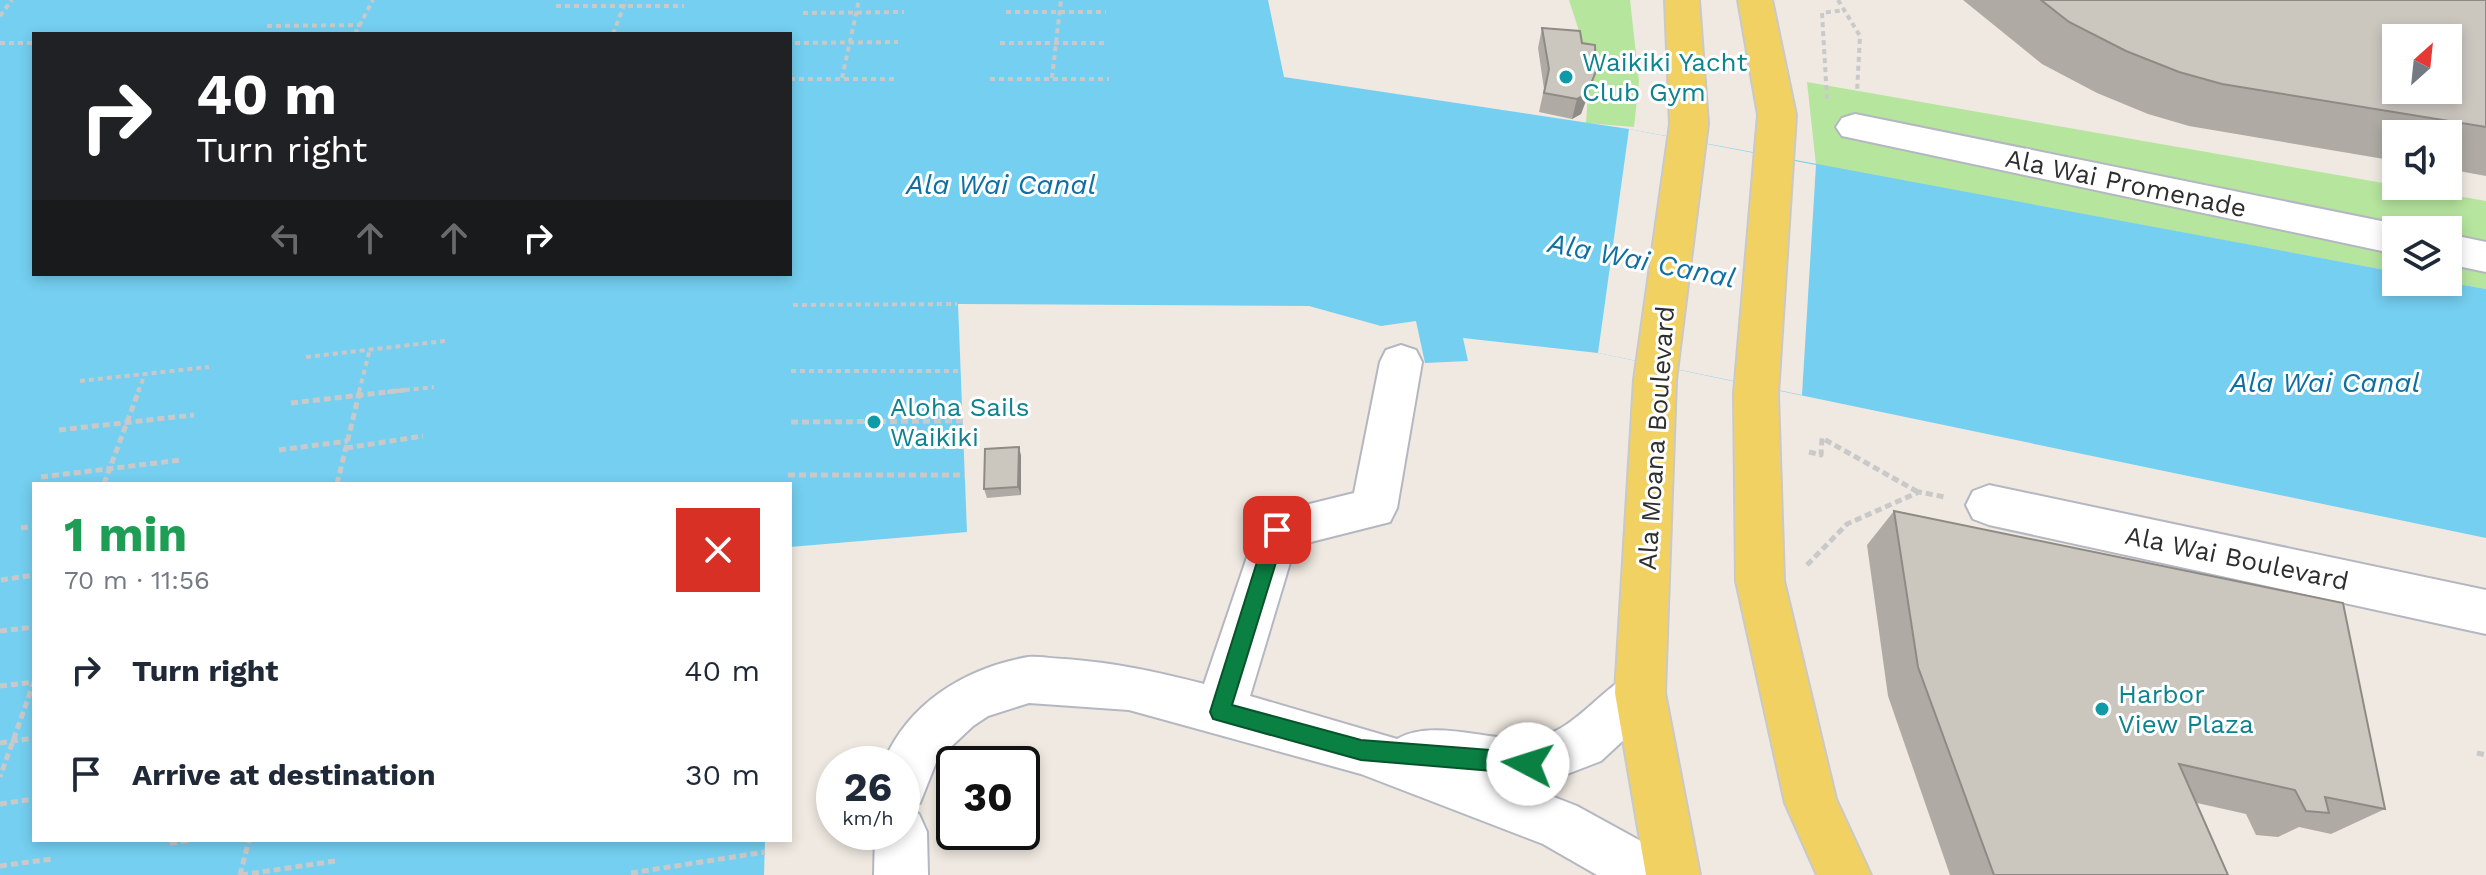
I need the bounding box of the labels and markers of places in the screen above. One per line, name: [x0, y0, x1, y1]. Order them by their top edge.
place label: Waikiki Yacht Club Gym: [1582, 47, 1747, 107]
marker: Waikiki Yacht Club Gym: [1557, 68, 1575, 86]
place label: Aloha Sails Waikiki: [890, 392, 1030, 452]
marker: Aloha Sails Waikiki: [865, 413, 883, 431]
pin: [1243, 496, 1311, 564]
place label: Harbor View Plaza: [2118, 679, 2254, 739]
marker: Harbor View Plaza: [2093, 700, 2111, 718]

